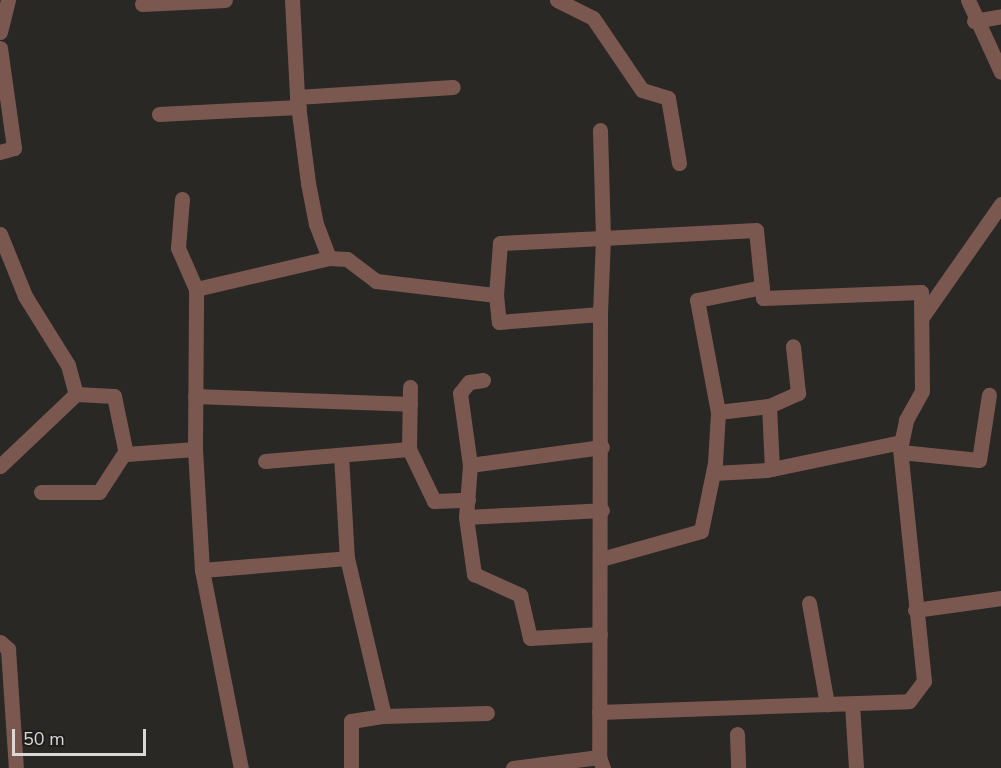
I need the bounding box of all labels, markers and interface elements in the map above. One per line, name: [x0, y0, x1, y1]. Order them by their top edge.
scale bar: [15, 717, 148, 755]
text: 50 m: [23, 727, 65, 751]

